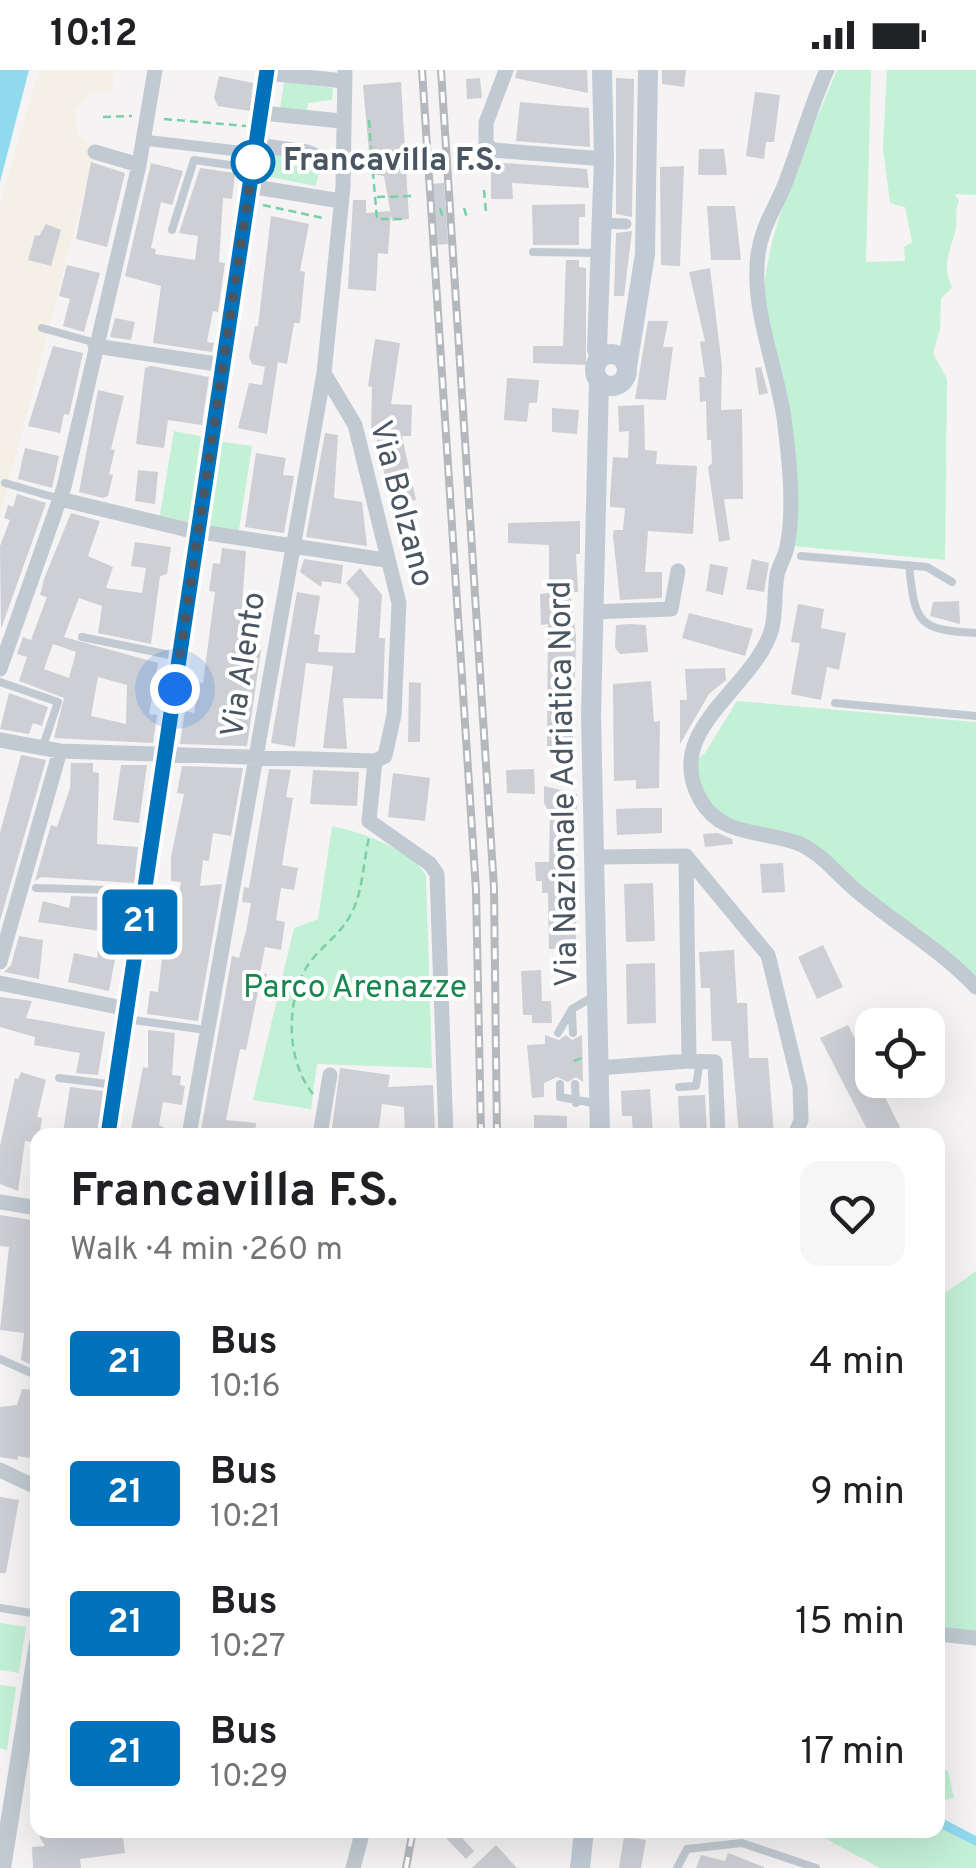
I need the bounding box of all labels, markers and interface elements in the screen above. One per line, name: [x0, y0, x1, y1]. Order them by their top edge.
text: 10:12: [50, 11, 138, 60]
marker: Francavilla F.S.: [232, 141, 274, 183]
place label: Francavilla F.S.: [283, 142, 502, 182]
street label: Via Bolzano: [359, 416, 441, 592]
street label: Via Nazionale Adriatica Nord: [541, 580, 589, 988]
street label: Via Alento: [214, 589, 276, 741]
your location: [150, 664, 200, 714]
line badge: 21: [95, 890, 185, 954]
text: 21: [122, 900, 158, 944]
park label: Parco Arenazze: [243, 969, 467, 1009]
map controls: [855, 1008, 945, 1098]
button: locate: [855, 1008, 945, 1098]
button: heart: [800, 1161, 905, 1266]
text: Francavilla F.S.: [70, 1163, 398, 1223]
text: Walk · 4 min · 260 m: [70, 1231, 343, 1271]
text: Bus: [210, 1319, 277, 1368]
text: 4 min: [809, 1339, 905, 1388]
text: 21: [107, 1341, 143, 1385]
text: 10:16: [210, 1368, 281, 1408]
text: Bus: [210, 1449, 277, 1498]
text: 9 min: [810, 1469, 905, 1518]
text: 21: [107, 1471, 143, 1515]
text: 10:21: [210, 1498, 281, 1538]
text: Bus: [210, 1579, 277, 1628]
text: 15 min: [795, 1599, 905, 1648]
text: 21: [107, 1601, 143, 1645]
text: 10:27: [210, 1628, 286, 1668]
text: Bus: [210, 1709, 277, 1758]
text: 17 min: [800, 1729, 905, 1778]
text: 21: [107, 1731, 143, 1775]
text: 10:29: [210, 1758, 288, 1798]

